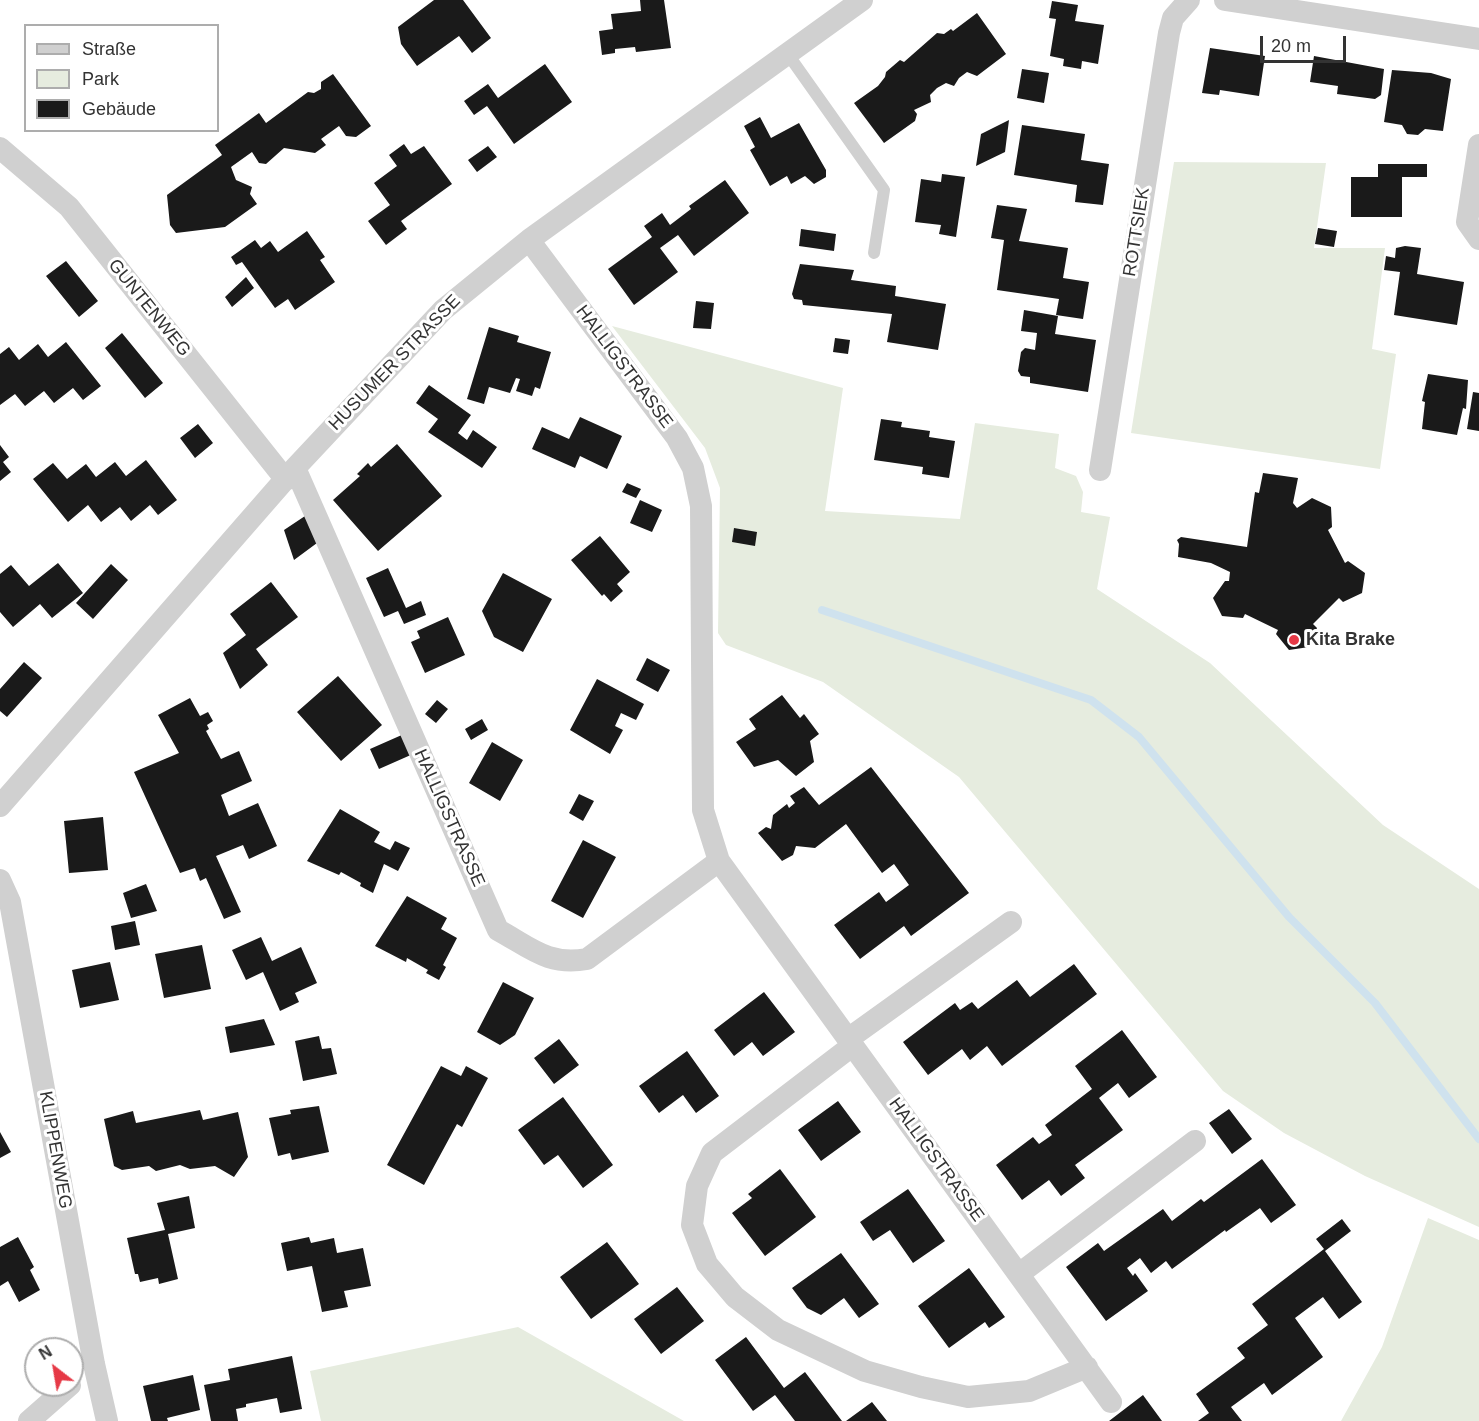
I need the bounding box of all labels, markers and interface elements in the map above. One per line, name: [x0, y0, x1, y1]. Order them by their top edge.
legend: [24, 24, 219, 132]
scale bar: [1263, 24, 1348, 62]
text: 20 m: [1271, 36, 1311, 56]
text: Straße: [82, 39, 136, 59]
text: Park: [82, 69, 119, 89]
text: Gebäude: [82, 99, 156, 119]
street label: ROTTSIEK: [1119, 186, 1155, 278]
street label: GUNTENWEG: [103, 255, 195, 361]
street label: HUSUMER STRASSE: [325, 291, 465, 435]
street label: HALLIGSTRASSE: [571, 301, 677, 433]
place label: Kita Brake: [1306, 629, 1395, 651]
marker: Kita Brake: [1287, 633, 1301, 647]
street label: HALLIGSTRASSE: [409, 746, 489, 890]
street label: KLIPPENWEG: [34, 1090, 76, 1210]
street label: HALLIGSTRASSE: [884, 1094, 988, 1226]
north arrow: [24, 1337, 84, 1397]
text: N: [36, 1343, 55, 1363]

